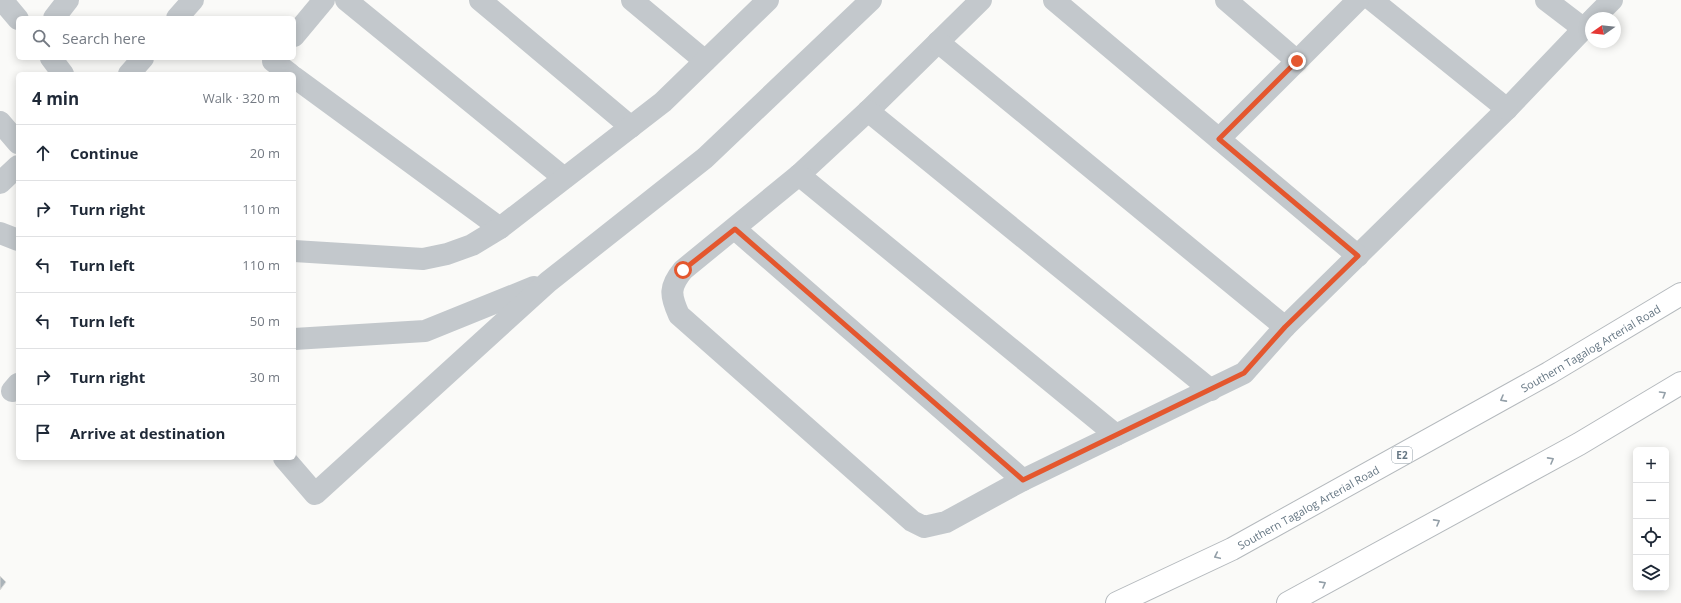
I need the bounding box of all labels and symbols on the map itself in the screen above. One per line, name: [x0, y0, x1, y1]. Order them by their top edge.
north arrow: [1585, 12, 1621, 48]
route end: [1288, 52, 1306, 70]
route start: [674, 261, 692, 279]
street label: Southern Tagalog Arterial Road: [1518, 301, 1663, 395]
one-way arrow: [1659, 391, 1666, 399]
one-way arrow: [1500, 395, 1507, 402]
road number: E2: [1392, 447, 1412, 463]
one-way arrow: [1547, 457, 1554, 464]
street label: Southern Tagalog Arterial Road: [1235, 461, 1382, 552]
one-way arrow: [1433, 519, 1440, 527]
one-way arrow: [1214, 551, 1221, 559]
one-way arrow: [1319, 582, 1326, 589]

